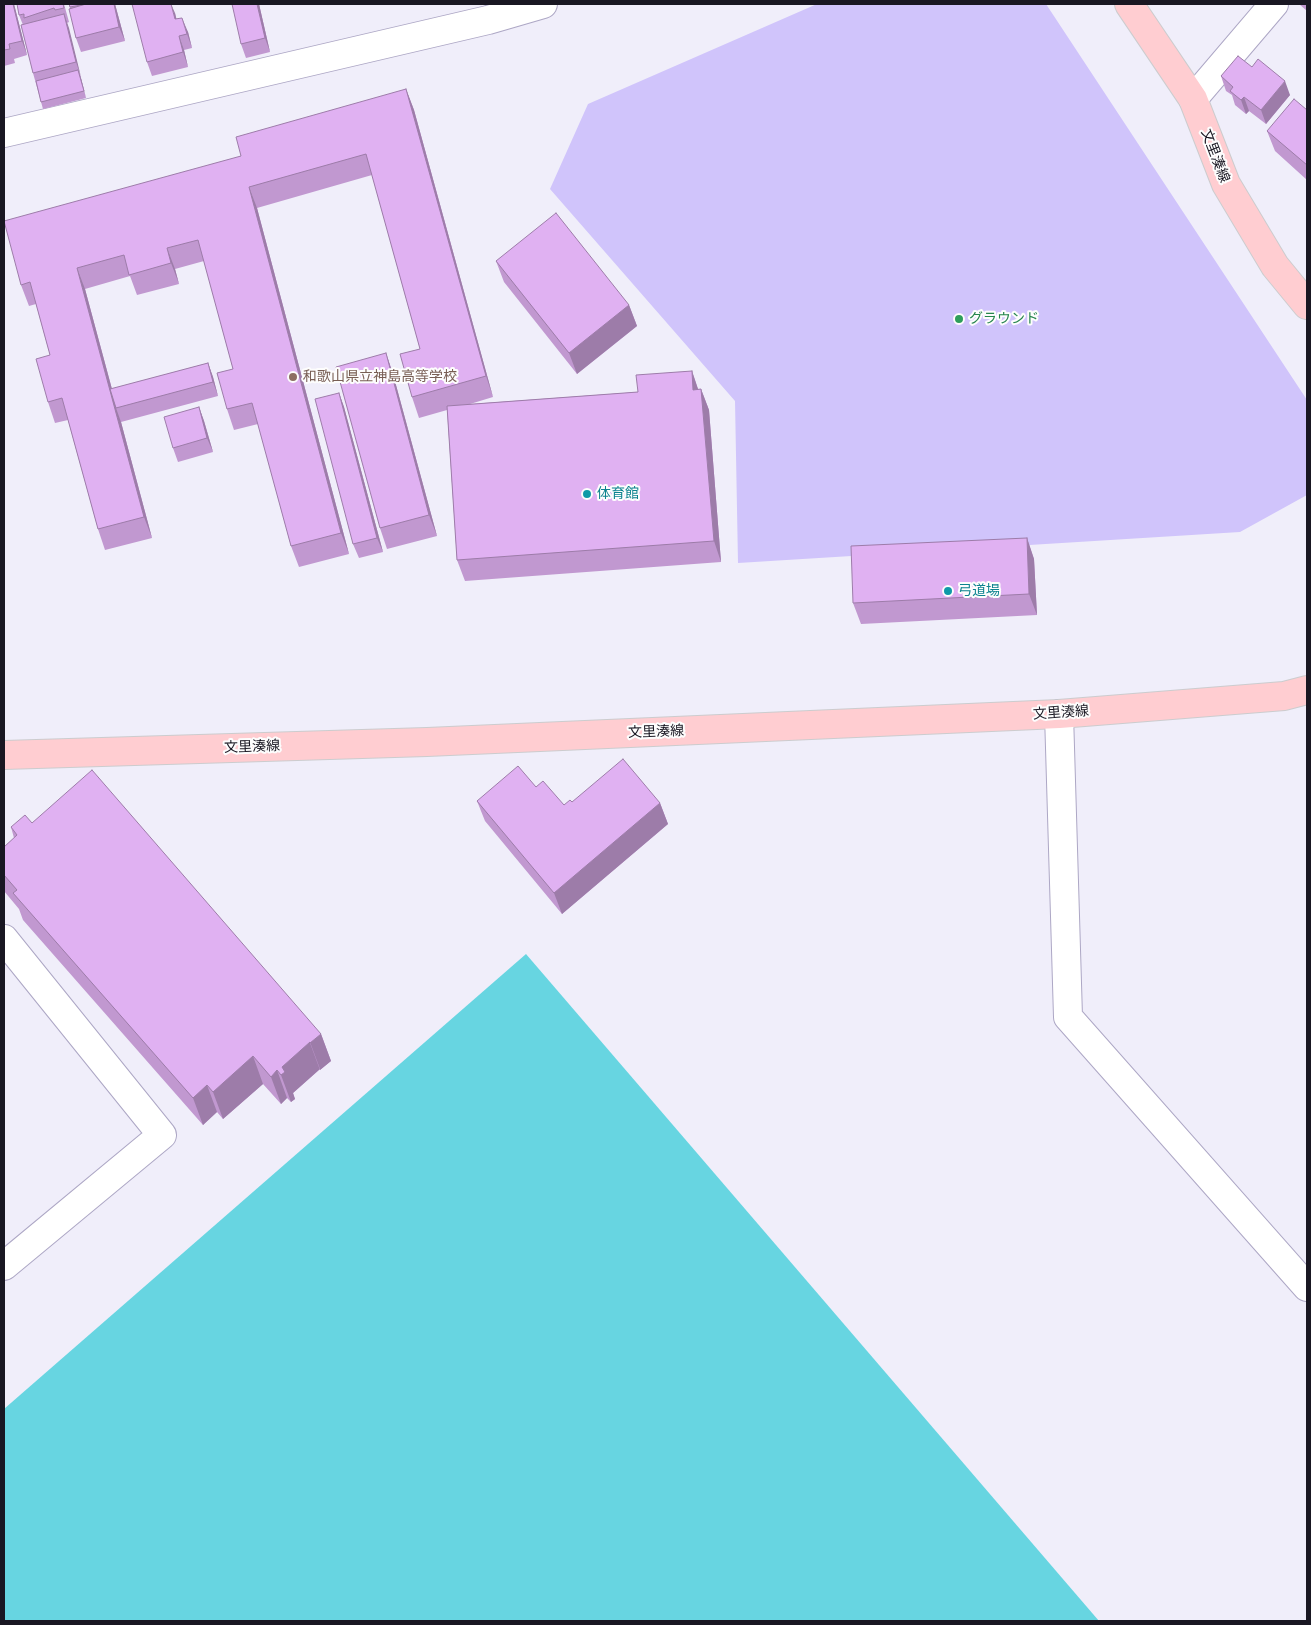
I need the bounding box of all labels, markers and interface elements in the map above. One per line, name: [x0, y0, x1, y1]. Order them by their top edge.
street label: 文里湊線: [1197, 127, 1233, 185]
place label: グラウンド: [969, 311, 1039, 327]
marker: グラウンド: [953, 313, 965, 325]
place label: 和歌山県立神島高等学校: [303, 369, 457, 385]
marker: 和歌山県立神島高等学校: [287, 371, 299, 383]
place label: 体育館: [597, 486, 639, 502]
marker: 体育館: [581, 488, 593, 500]
place label: 弓道場: [958, 583, 1000, 599]
marker: 弓道場: [942, 585, 954, 597]
street label: 文里湊線: [1032, 703, 1090, 723]
street label: 文里湊線: [628, 723, 684, 741]
street label: 文里湊線: [224, 738, 280, 756]

